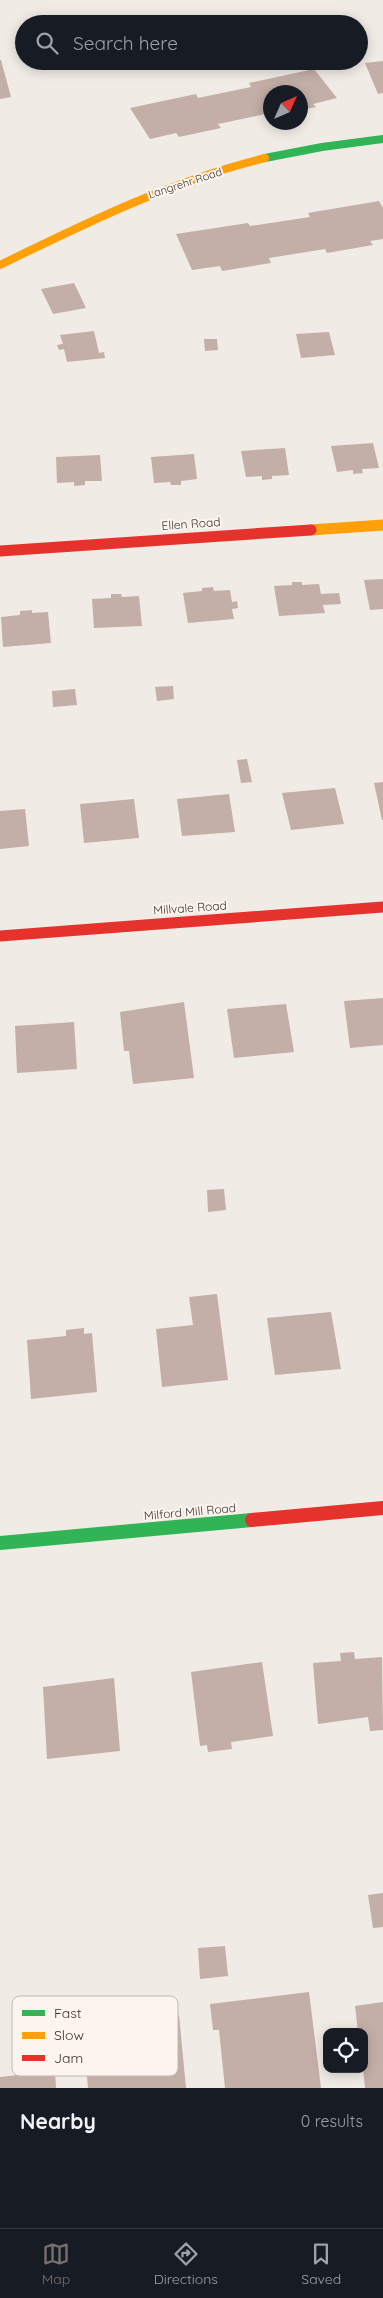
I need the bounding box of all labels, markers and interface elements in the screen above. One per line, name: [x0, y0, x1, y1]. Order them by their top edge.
search box: [15, 15, 368, 70]
icon: search: [33, 29, 61, 57]
text: Search here: [73, 31, 178, 55]
north arrow: [263, 85, 308, 130]
street label: Langrehr Road: [146, 164, 224, 202]
street label: Ellen Road: [161, 514, 221, 533]
street label: Millvale Road: [153, 897, 227, 918]
street label: Milford Mill Road: [143, 1500, 237, 1523]
legend: [12, 1996, 178, 2076]
text: Fast: [54, 2004, 82, 2022]
text: Slow: [54, 2026, 84, 2044]
map controls: [323, 2028, 368, 2073]
button: locate: [323, 2028, 368, 2073]
text: Jam: [54, 2049, 83, 2067]
text: Nearby: [20, 2108, 96, 2134]
text: 0 results: [301, 2111, 363, 2131]
tab: Map: [42, 2240, 70, 2288]
tab: Directions: [154, 2240, 218, 2288]
tab: Saved: [301, 2240, 341, 2288]

